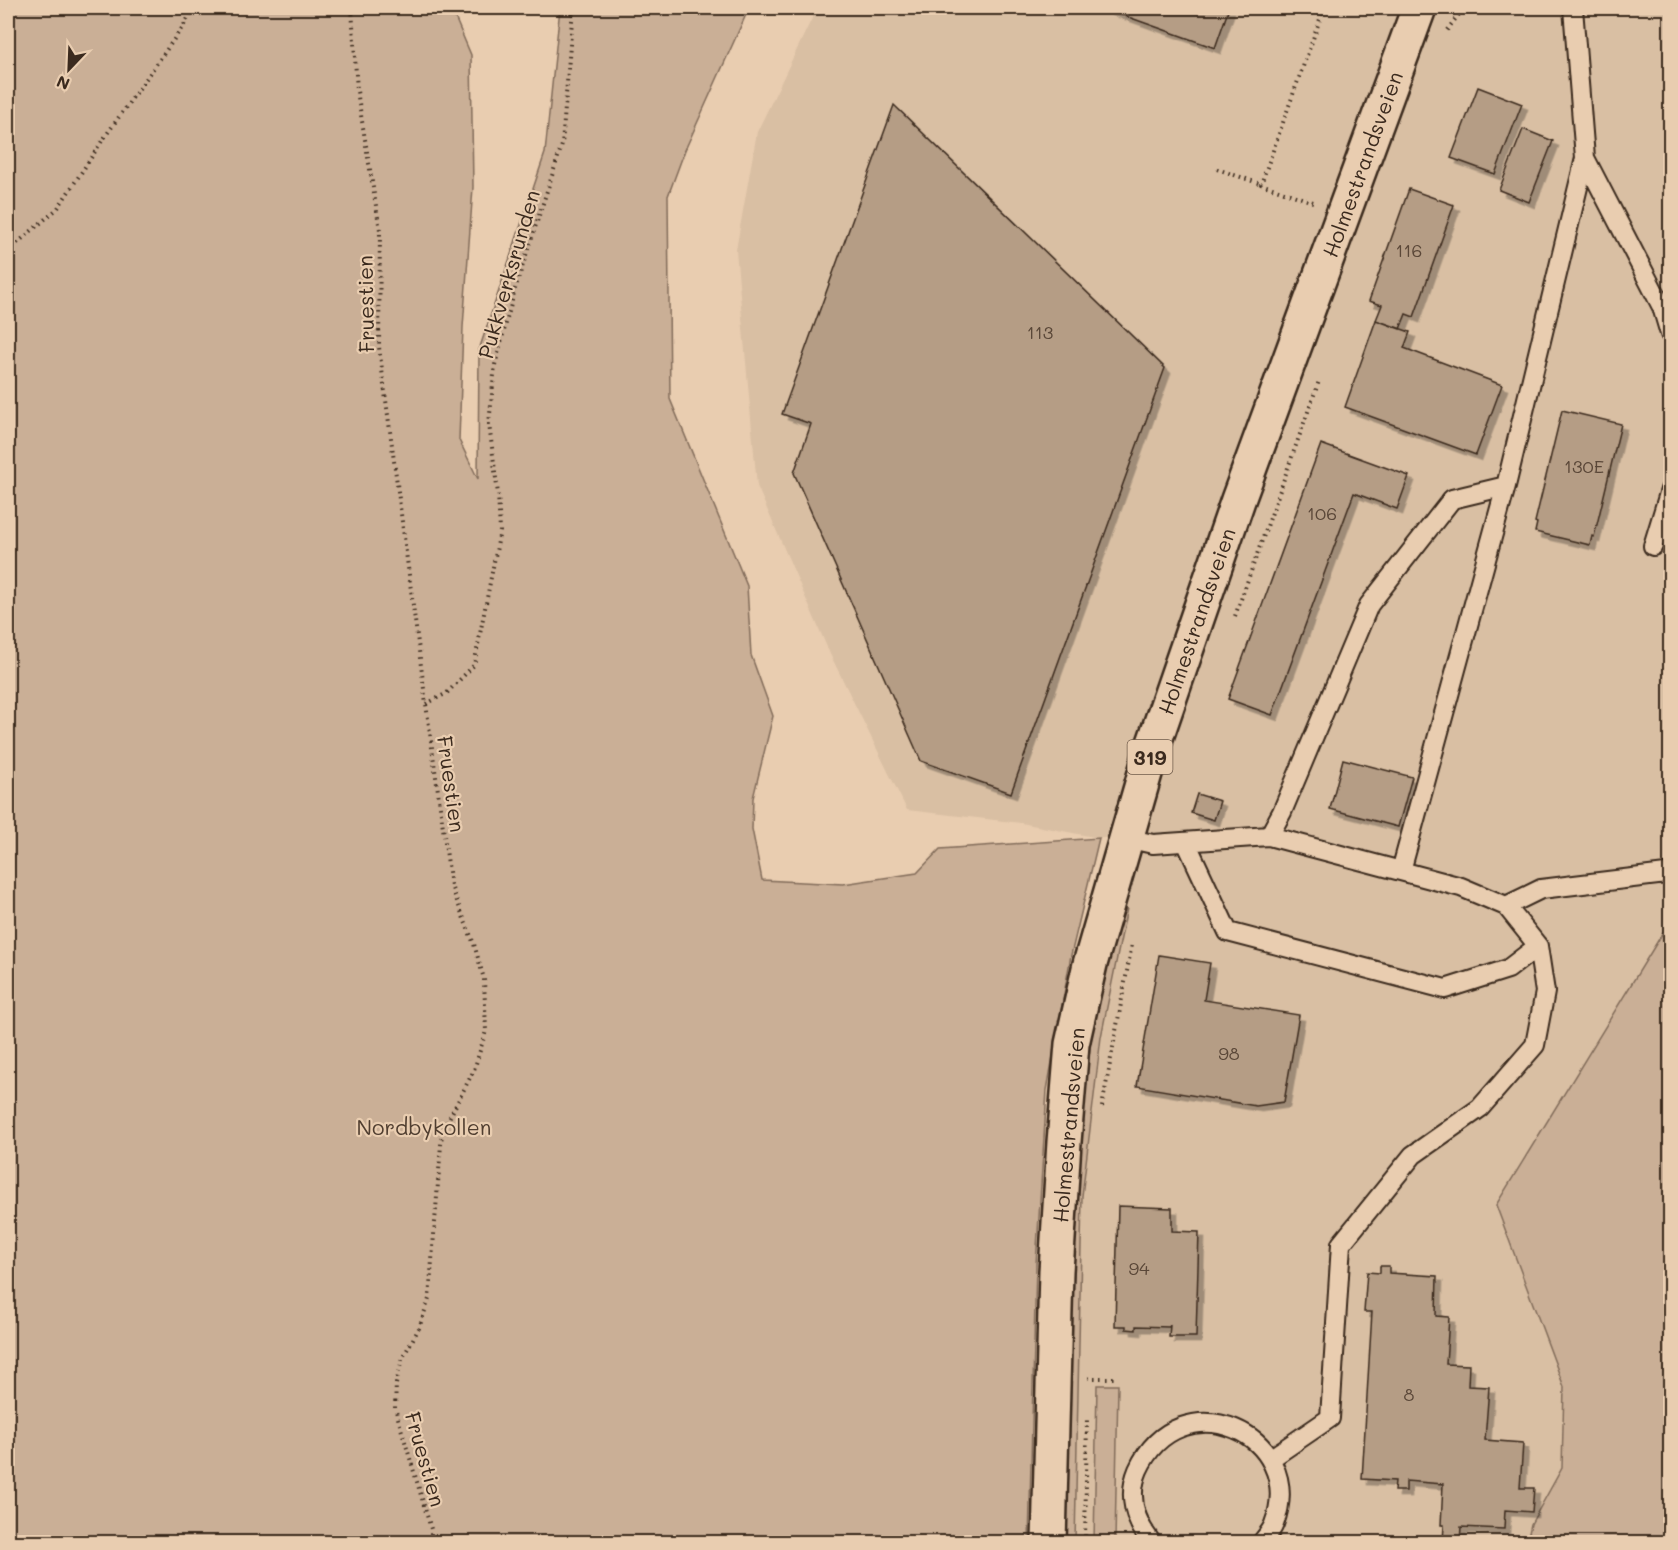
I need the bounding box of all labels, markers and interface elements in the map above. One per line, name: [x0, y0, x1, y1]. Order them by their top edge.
north arrow: [39, 39, 99, 99]
street label: Holmestrandsveien: [1316, 67, 1408, 261]
text: N: [53, 71, 73, 95]
street label: Pukkverksrunden: [471, 187, 545, 361]
house number: 116: [1396, 238, 1422, 262]
street label: Fruestien: [351, 255, 379, 353]
house number: 113: [1027, 320, 1053, 344]
house number: 130E: [1564, 454, 1604, 478]
house number: 106: [1307, 501, 1337, 525]
street label: Holmestrandsveien: [1151, 524, 1241, 718]
street label: Fruestien: [432, 734, 472, 834]
road number: 319: [1128, 740, 1172, 774]
street label: Holmestrandsveien: [1046, 1026, 1090, 1224]
house number: 98: [1218, 1041, 1240, 1065]
park label: Nordbykollen: [357, 1113, 491, 1140]
house number: 94: [1128, 1256, 1150, 1280]
house number: 8: [1404, 1382, 1415, 1406]
street label: Fruestien: [400, 1409, 452, 1509]

